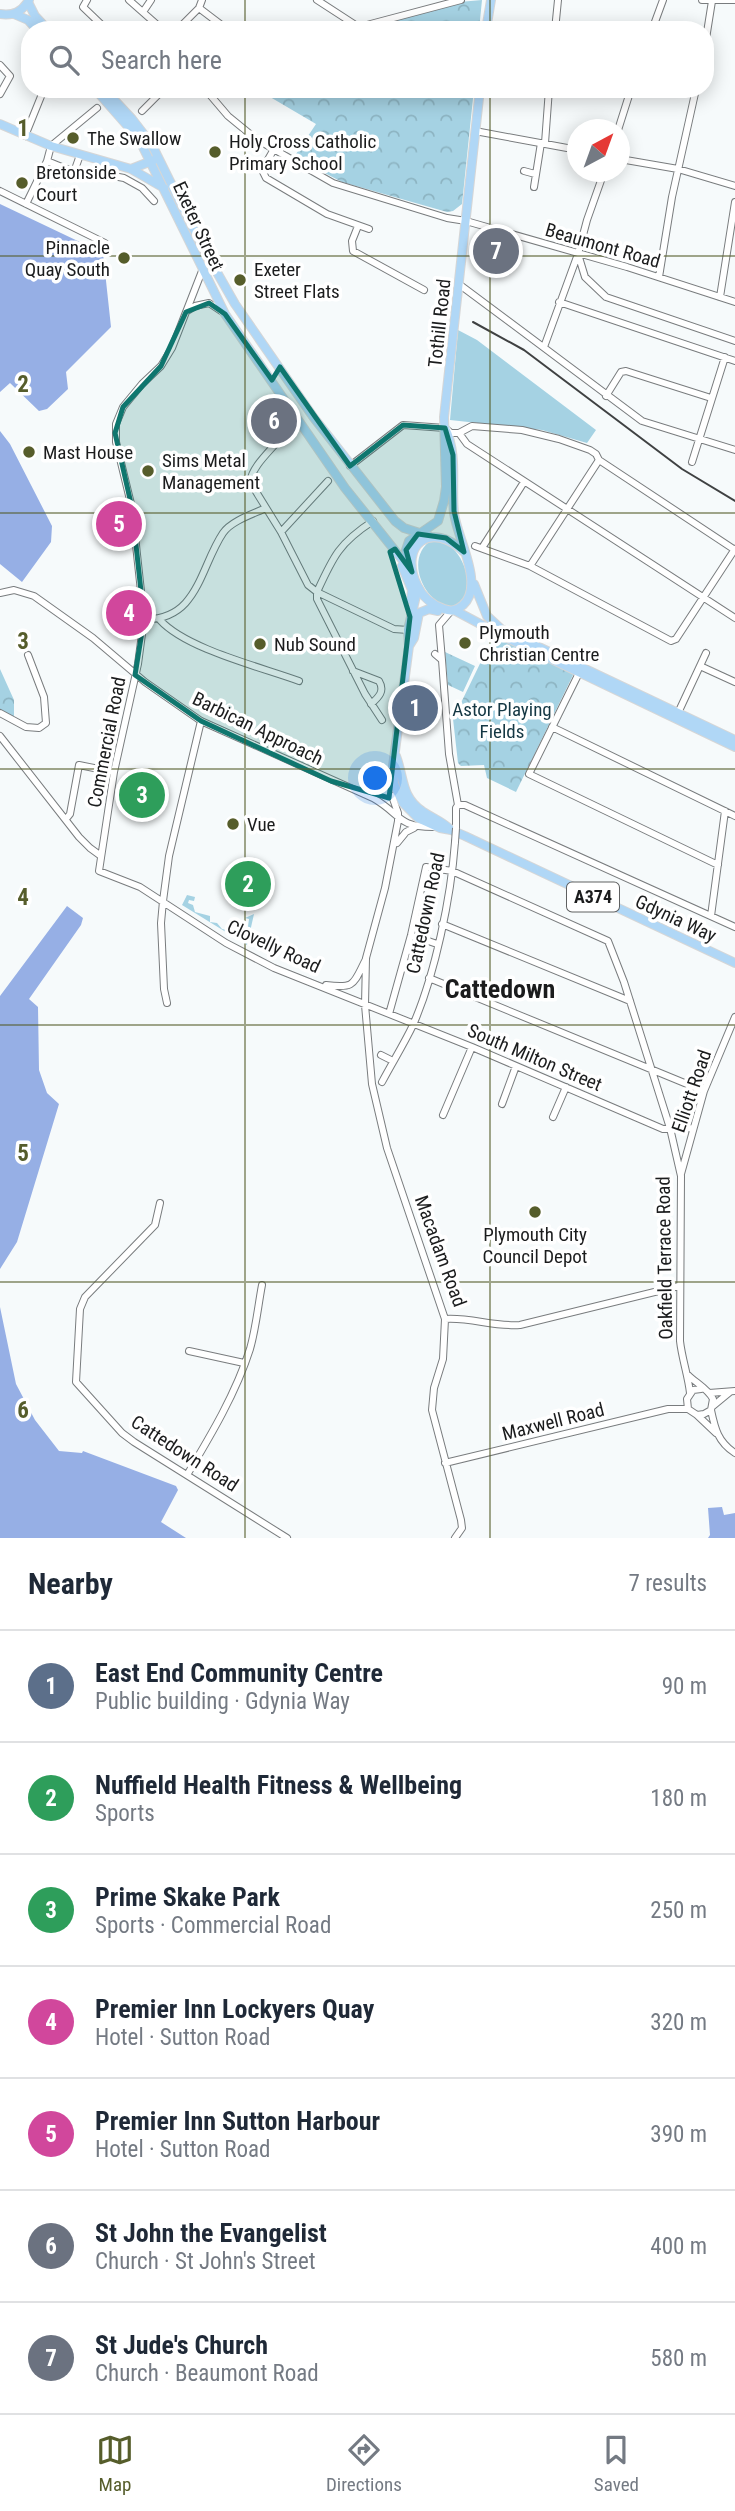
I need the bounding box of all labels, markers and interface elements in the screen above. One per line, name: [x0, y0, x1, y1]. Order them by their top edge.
search box: [21, 21, 714, 98]
icon: search: [45, 41, 83, 79]
text: Search here: [101, 45, 222, 75]
text: 1: [17, 115, 29, 142]
north arrow: [567, 119, 630, 182]
place label: The Swallow: [87, 127, 181, 150]
marker: The Swallow: [65, 130, 81, 146]
place label: Holy Cross Catholic Primary School: [229, 130, 376, 175]
marker: Holy Cross Catholic Primary School: [207, 144, 223, 160]
place label: Bretonside Court: [36, 161, 117, 206]
marker: Bretonside Court: [14, 175, 30, 191]
street label: Exeter Street: [168, 178, 229, 274]
street label: Beaumont Road: [543, 218, 663, 273]
pin: 7: [473, 225, 519, 277]
place label: Pinnacle Quay South: [25, 236, 110, 281]
marker: Pinnacle Quay South: [116, 250, 132, 266]
place label: Exeter Street Flats: [254, 258, 340, 303]
marker: Exeter Street Flats: [232, 272, 248, 288]
street label: Tothill Road: [423, 278, 456, 368]
text: 2: [17, 371, 29, 398]
pin: 6: [251, 395, 297, 447]
place label: Mast House: [43, 441, 133, 464]
marker: Mast House: [21, 444, 37, 460]
place label: Sims Metal Management: [162, 449, 260, 494]
marker: Sims Metal Management: [140, 463, 156, 479]
pin: 5: [96, 498, 142, 550]
pin: 4: [106, 587, 152, 639]
place label: Plymouth Christian Centre: [479, 621, 600, 666]
text: 3: [17, 628, 29, 655]
place label: Nub Sound: [274, 633, 356, 656]
marker: Plymouth Christian Centre: [457, 635, 473, 651]
marker: Nub Sound: [252, 636, 268, 652]
street label: Commercial Road: [83, 675, 130, 809]
pin: 1: [392, 682, 438, 734]
street label: Barbican Approach: [189, 687, 327, 770]
park label: Astor Playing Fields: [452, 698, 552, 743]
your location: [358, 761, 392, 795]
pin: 3: [119, 769, 165, 821]
place label: Vue: [247, 813, 276, 836]
marker: Vue: [225, 816, 241, 832]
street label: Cattedown Road: [401, 851, 450, 976]
pin: 2: [225, 858, 271, 910]
road number: A374: [567, 882, 619, 912]
text: 4: [17, 884, 29, 911]
street label: Gdynia Way: [632, 890, 720, 947]
street label: Clovelly Road: [223, 915, 324, 978]
district label: Cattedown: [445, 974, 555, 1004]
street label: South Milton Street: [464, 1019, 606, 1096]
street label: Elliott Road: [667, 1047, 716, 1135]
text: 5: [17, 1140, 29, 1167]
street label: Oakfield Terrace Road: [652, 1176, 677, 1340]
street label: Macadam Road: [410, 1192, 471, 1310]
marker: Plymouth City Council Depot: [527, 1204, 543, 1220]
place label: Plymouth City Council Depot: [483, 1223, 587, 1268]
text: 6: [17, 1397, 29, 1424]
street label: Maxwell Road: [500, 1398, 606, 1445]
street label: Cattedown Road: [127, 1410, 243, 1497]
text: Nearby: [28, 1566, 113, 1601]
text: 7 results: [629, 1570, 707, 1597]
text: East End Community Centre: [95, 1658, 383, 1688]
text: 1: [45, 1673, 57, 1700]
text: 90 m: [662, 1673, 707, 1700]
text: Public building · Gdynia Way: [95, 1688, 350, 1715]
text: Nuffield Health Fitness & Wellbeing: [95, 1770, 462, 1800]
text: 2: [45, 1785, 57, 1812]
text: 180 m: [650, 1785, 707, 1812]
text: Sports: [95, 1800, 155, 1827]
text: Prime Skake Park: [95, 1882, 280, 1912]
text: 3: [45, 1897, 57, 1924]
text: 250 m: [650, 1897, 707, 1924]
text: Sports · Commercial Road: [95, 1912, 331, 1939]
text: Premier Inn Lockyers Quay: [95, 1994, 374, 2024]
text: 4: [45, 2009, 57, 2036]
text: 320 m: [650, 2009, 707, 2036]
text: Hotel · Sutton Road: [95, 2024, 270, 2051]
text: Premier Inn Sutton Harbour: [95, 2106, 380, 2136]
text: 5: [45, 2121, 57, 2148]
text: 390 m: [650, 2121, 707, 2148]
text: Hotel · Sutton Road: [95, 2136, 270, 2163]
text: St John the Evangelist: [95, 2218, 327, 2248]
text: 6: [45, 2233, 57, 2260]
text: 400 m: [650, 2233, 707, 2260]
text: Church · St John's Street: [95, 2248, 316, 2275]
text: St Jude's Church: [95, 2330, 268, 2360]
text: 7: [45, 2345, 57, 2372]
text: 580 m: [650, 2345, 707, 2372]
text: Church · Beaumont Road: [95, 2360, 319, 2387]
tab: Map: [96, 2431, 134, 2496]
tab: Directions: [326, 2431, 402, 2496]
tab: Saved: [594, 2431, 639, 2496]

